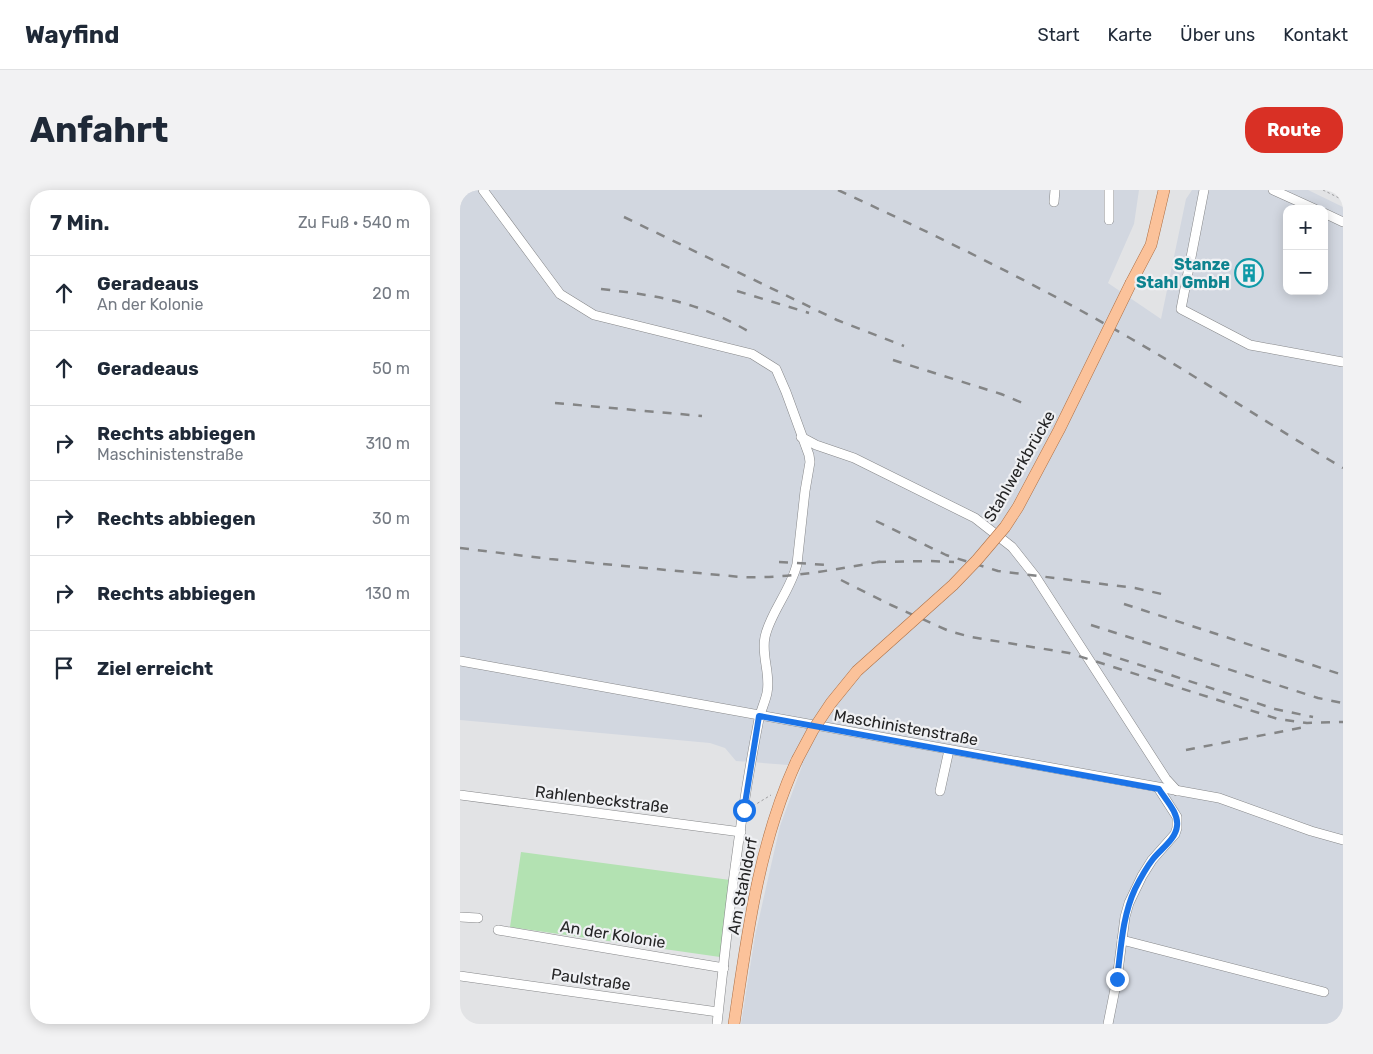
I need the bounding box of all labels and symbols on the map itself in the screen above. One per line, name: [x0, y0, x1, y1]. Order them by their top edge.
place label: Stanze Stahl GmbH: [1136, 255, 1230, 292]
building icon: Stanze Stahl GmbH: [1234, 258, 1264, 288]
street label: Stahlwerkbrücke: [980, 407, 1059, 525]
street label: Maschinistenstraße: [832, 705, 980, 750]
street label: Rahlenbeckstraße: [534, 782, 670, 817]
route start: [733, 799, 756, 822]
street label: Am Stahldorf: [724, 835, 761, 936]
street label: An der Kolonie: [559, 917, 667, 952]
street label: Paulstraße: [550, 965, 632, 994]
route end: [1106, 968, 1129, 991]

